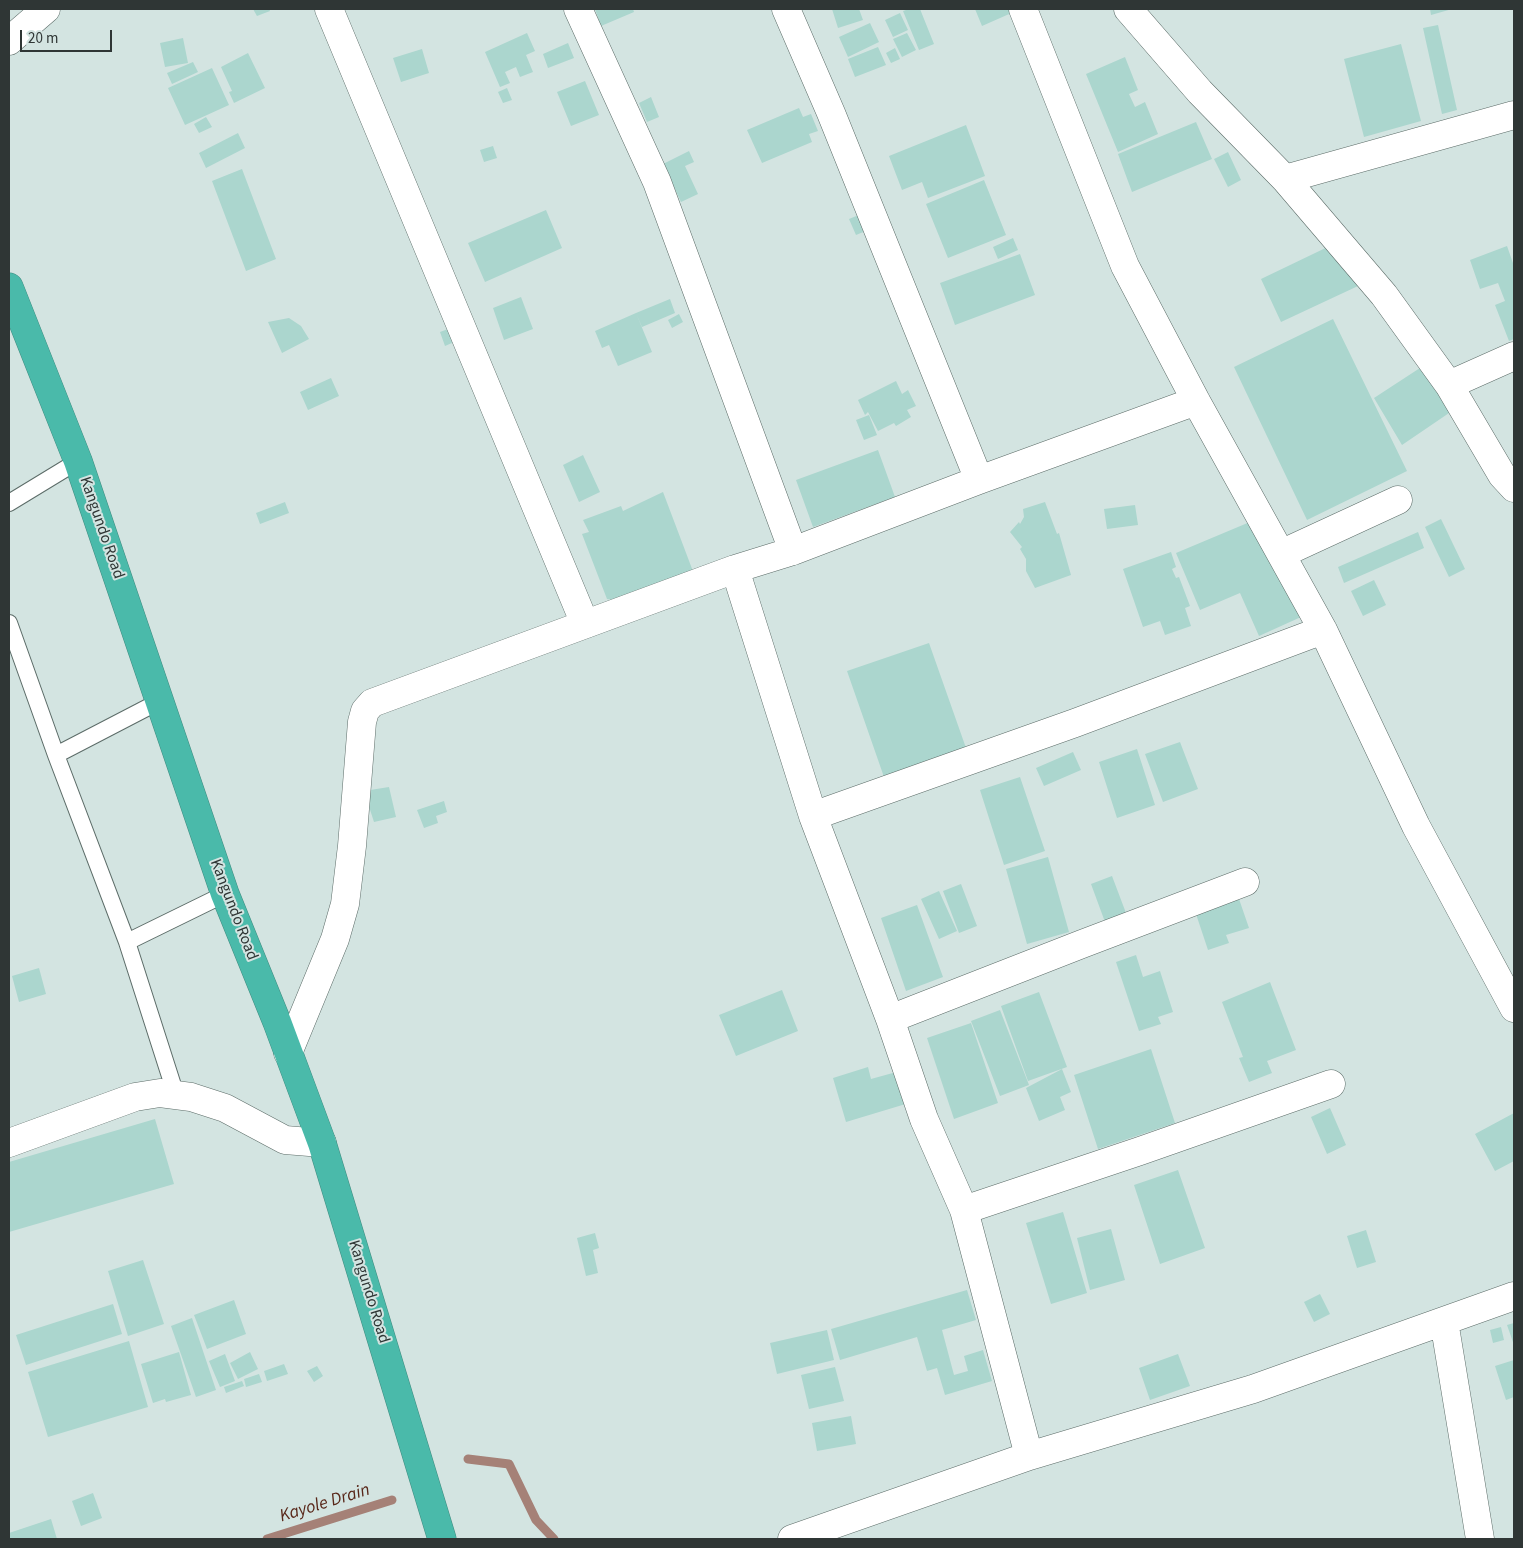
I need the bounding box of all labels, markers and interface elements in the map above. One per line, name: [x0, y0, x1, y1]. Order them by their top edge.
scale bar: [22, 20, 115, 52]
text: 20 m: [28, 28, 58, 49]
street label: Kangundo Road: [75, 474, 127, 582]
street label: Kangundo Road: [205, 857, 261, 963]
street label: Kangundo Road: [343, 1238, 393, 1346]
water label: Kayole Drain: [277, 1480, 373, 1528]

